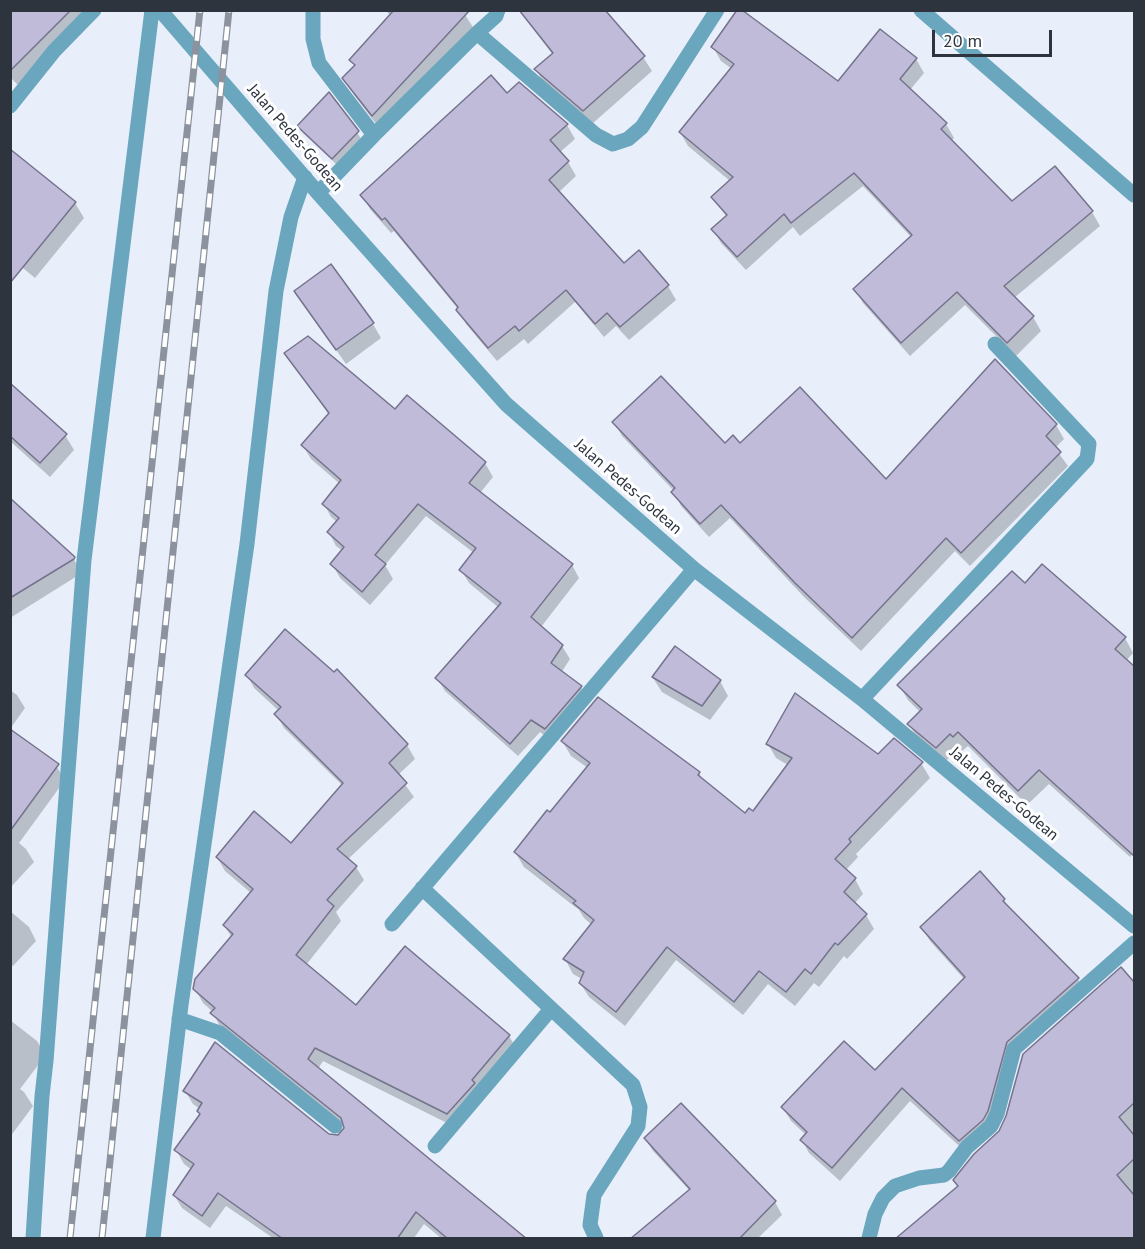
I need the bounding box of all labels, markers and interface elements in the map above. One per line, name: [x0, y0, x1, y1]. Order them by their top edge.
scale bar: [935, 18, 1055, 56]
text: 20 m: [943, 29, 982, 52]
street label: Jalan Pedes-Godean: [243, 80, 347, 196]
street label: Jalan Pedes-Godean: [570, 435, 686, 539]
street label: Jalan Pedes-Godean: [946, 743, 1062, 845]

